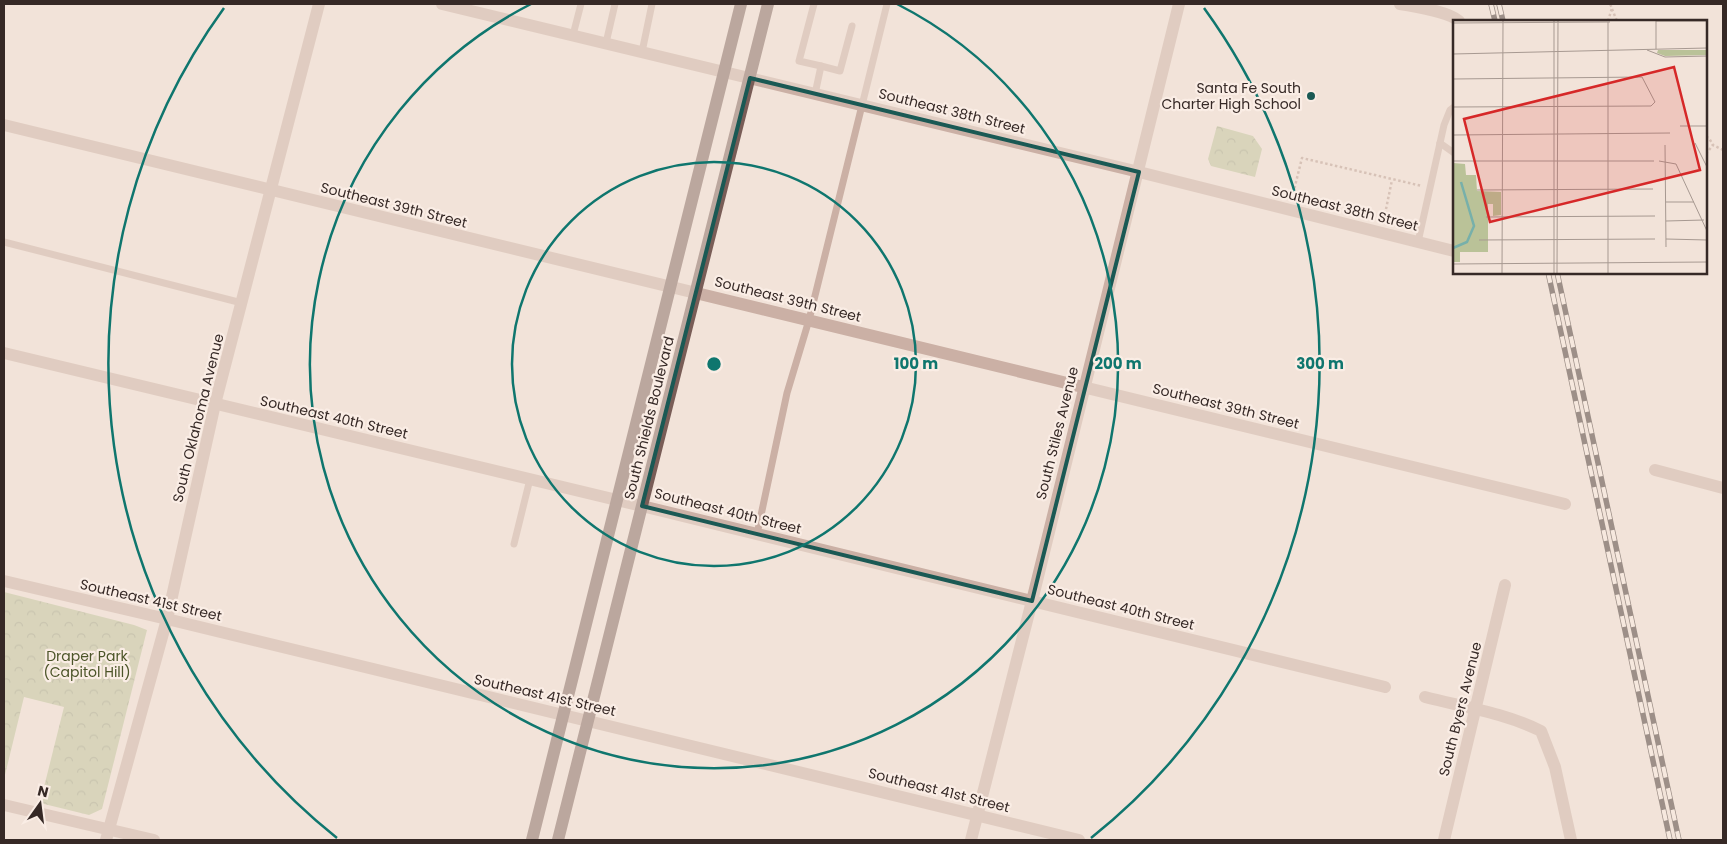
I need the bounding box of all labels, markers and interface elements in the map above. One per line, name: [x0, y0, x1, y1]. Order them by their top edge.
inset map: [1453, 20, 1707, 274]
place label: Santa Fe South Charter High School: [1161, 78, 1301, 114]
street label: Southeast 38th Street: [877, 83, 1027, 139]
marker: Santa Fe South Charter High School: [1305, 90, 1317, 102]
street label: Southeast 39th Street: [319, 177, 469, 233]
street label: Southeast 38th Street: [1270, 180, 1420, 236]
street label: Southeast 39th Street: [713, 271, 863, 327]
street label: South Oklahoma Avenue: [167, 331, 229, 504]
street label: South Shields Boulevard: [619, 334, 679, 502]
text: 100 m: [894, 353, 938, 374]
text: 200 m: [1094, 353, 1142, 374]
text: 300 m: [1296, 353, 1344, 374]
centre of rings: [705, 355, 723, 373]
street label: South Stiles Avenue: [1031, 364, 1083, 502]
street label: Southeast 39th Street: [1151, 378, 1301, 434]
street label: Southeast 40th Street: [258, 390, 410, 444]
street label: Southeast 40th Street: [652, 483, 804, 539]
street label: Southeast 41st Street: [78, 574, 224, 626]
street label: Southeast 40th Street: [1045, 579, 1197, 635]
street label: South Byers Avenue: [1434, 639, 1486, 778]
park label: Draper Park (Capitol Hill): [43, 646, 131, 682]
street label: Southeast 41st Street: [472, 669, 618, 721]
street label: Southeast 41st Street: [866, 763, 1012, 817]
north arrow: [15, 779, 65, 829]
text: N: [36, 780, 51, 802]

